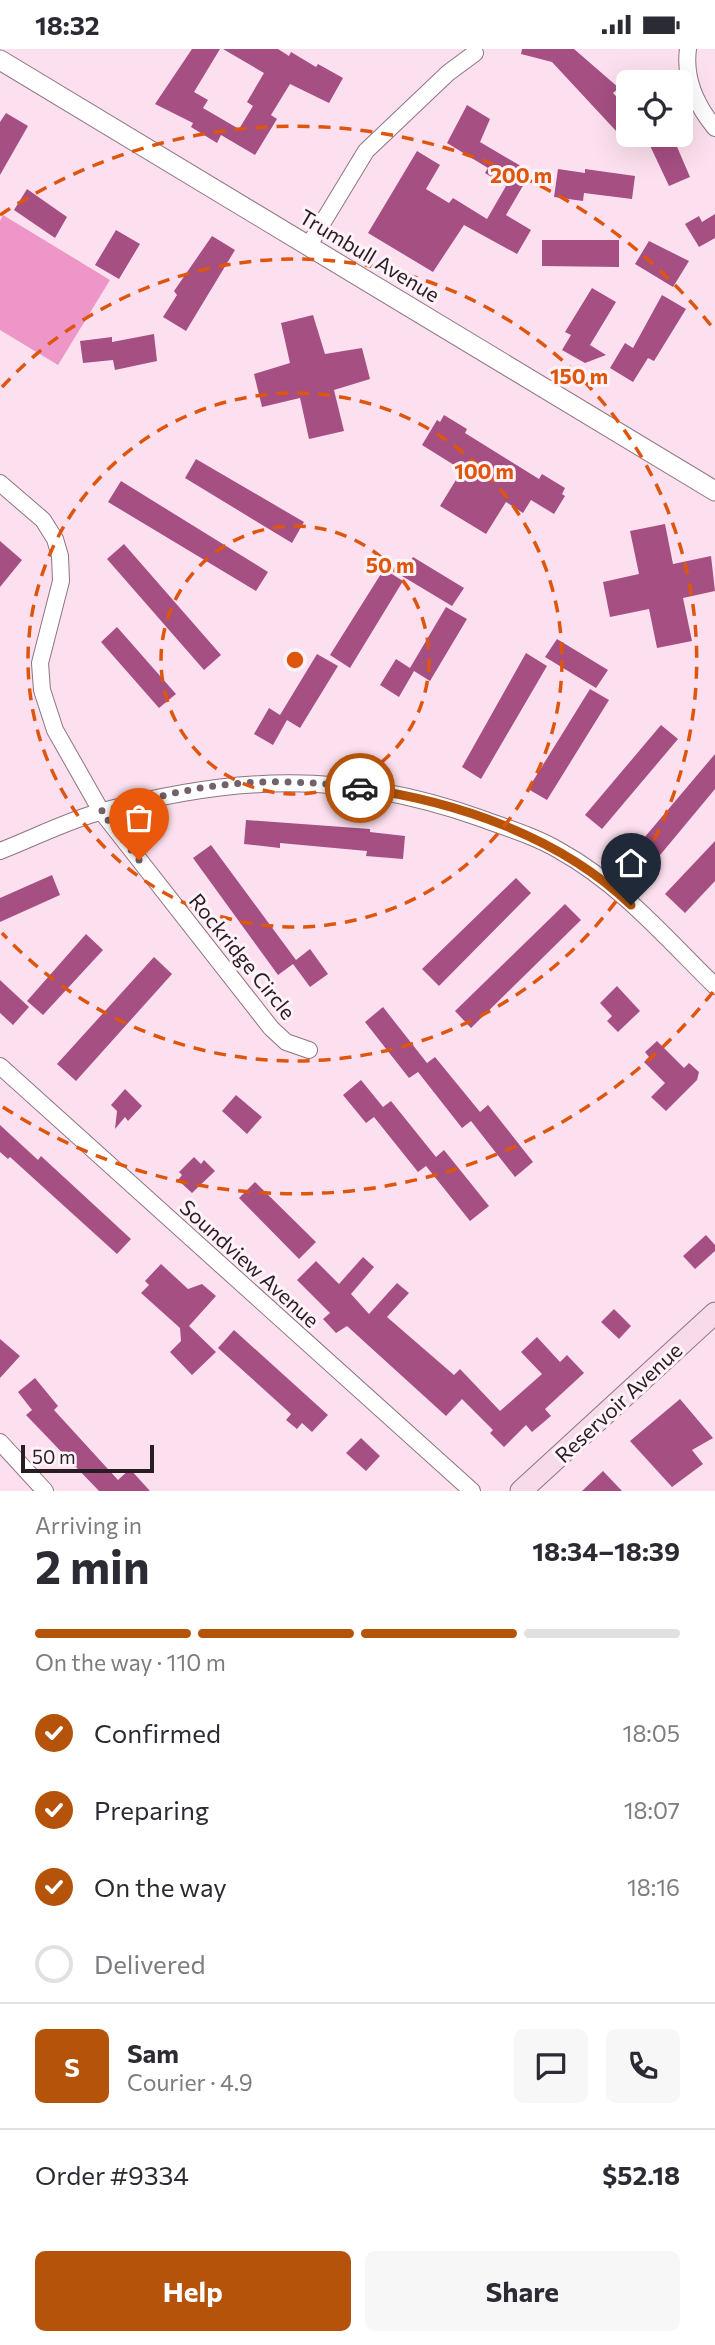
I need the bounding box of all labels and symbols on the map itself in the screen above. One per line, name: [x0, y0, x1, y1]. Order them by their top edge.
text: 200 m: [490, 162, 552, 187]
street label: Trumbull Avenue: [295, 203, 445, 307]
text: 150 m: [550, 363, 608, 388]
text: 100 m: [454, 458, 514, 483]
text: 50 m: [366, 552, 414, 577]
centre of rings: [283, 648, 307, 672]
courier: [325, 753, 395, 823]
pin: [109, 788, 169, 860]
pin: [601, 833, 661, 905]
street label: Rockridge Circle: [185, 888, 301, 1024]
street label: Soundview Avenue: [175, 1194, 325, 1332]
street label: Reservoir Avenue: [549, 1337, 687, 1467]
scale bar: [21, 1442, 154, 1474]

